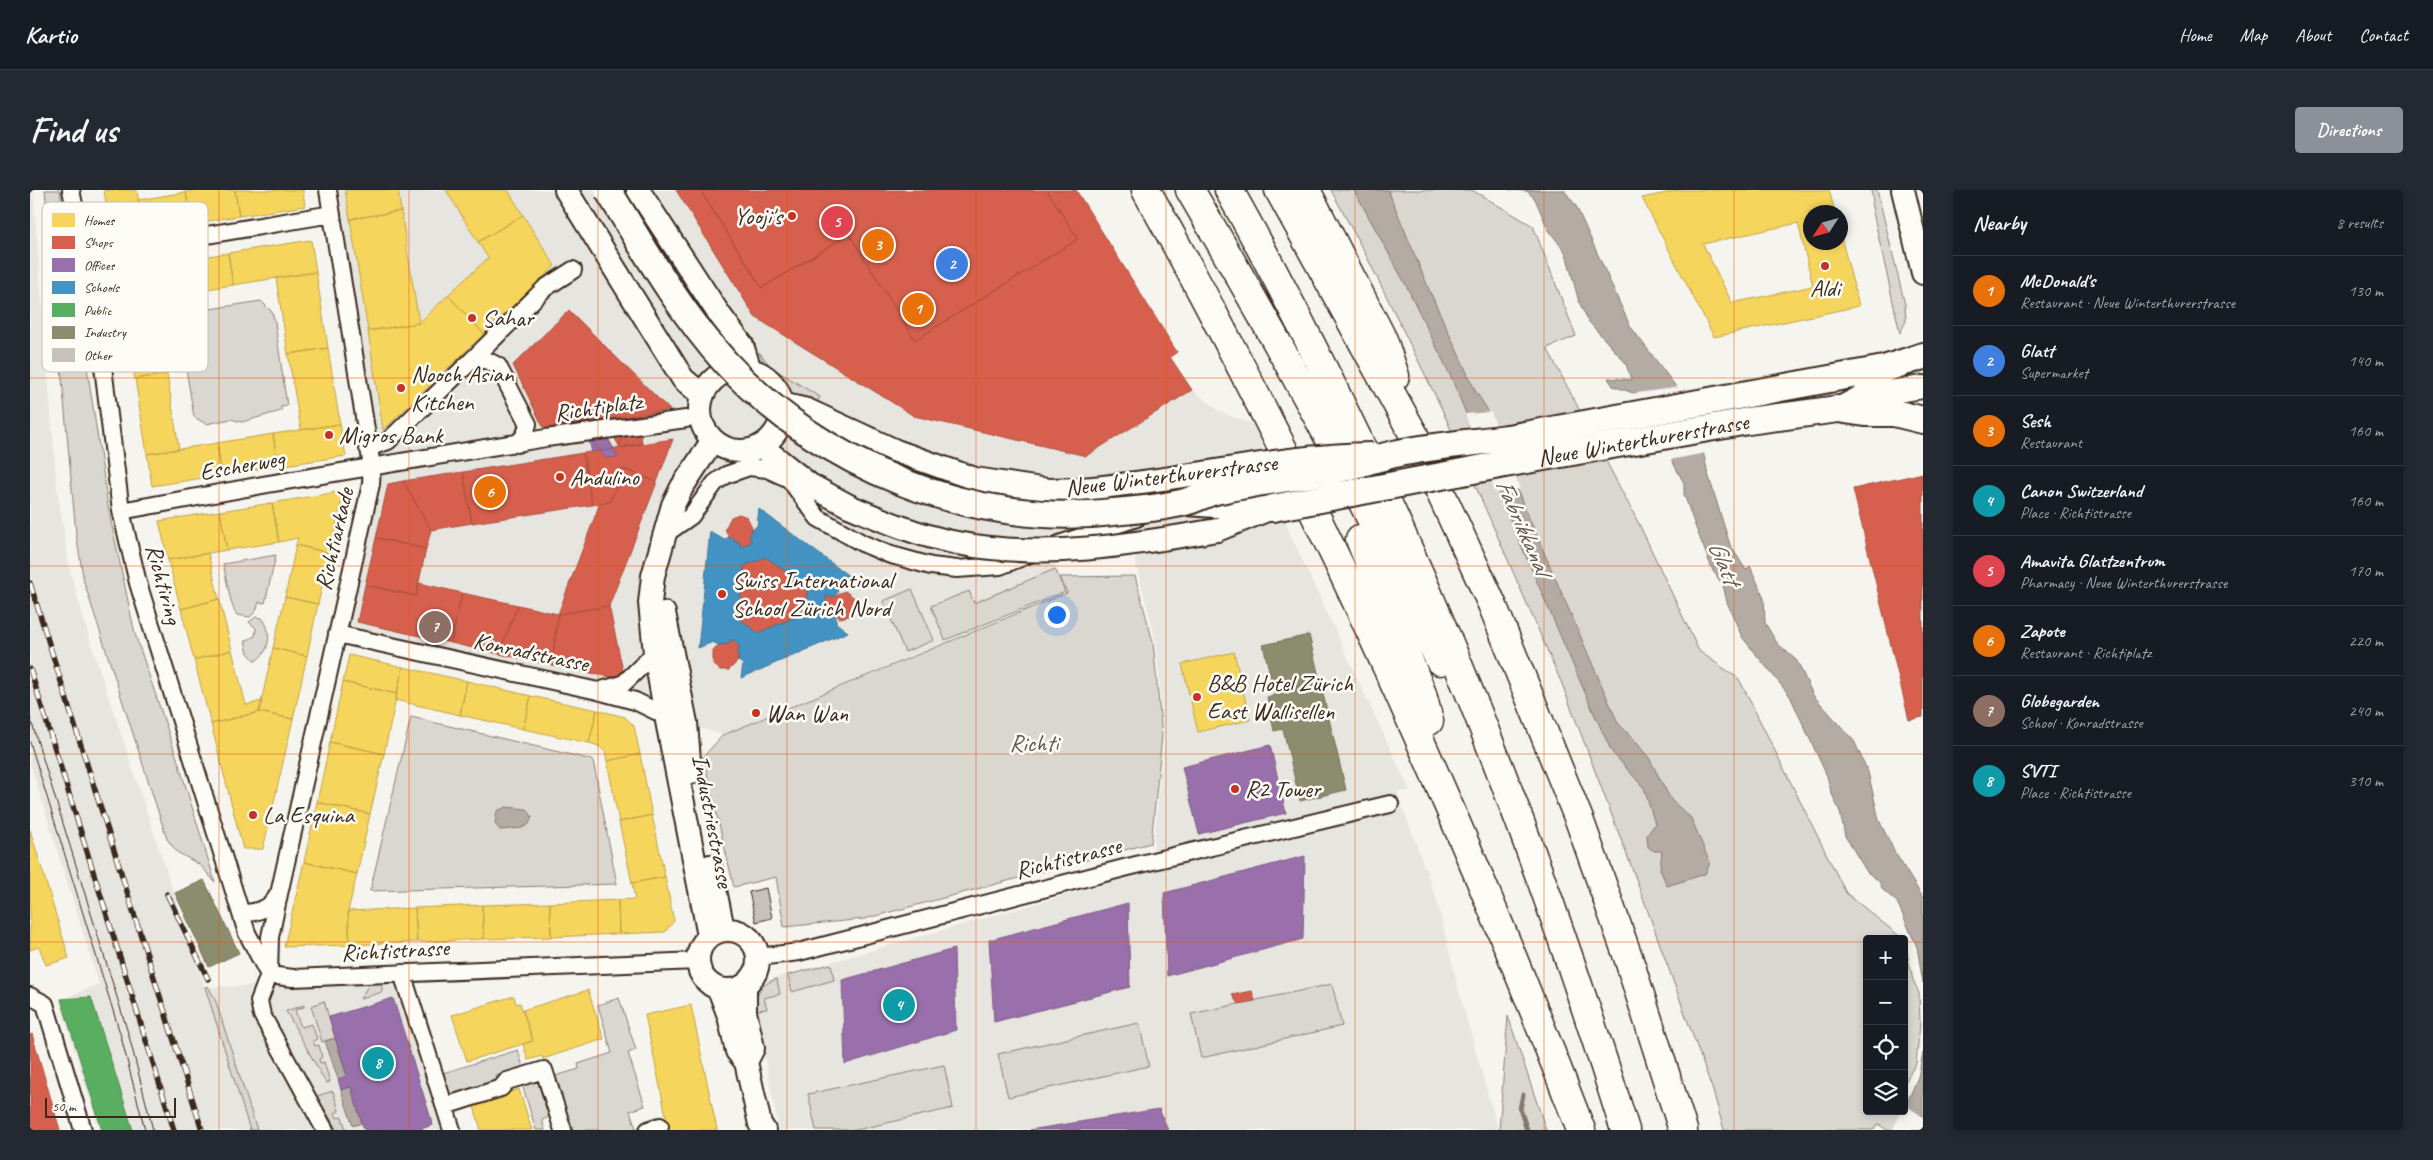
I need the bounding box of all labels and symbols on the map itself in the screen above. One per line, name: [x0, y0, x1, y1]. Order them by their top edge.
place label: Yooji's: [734, 201, 785, 231]
legend: [42, 202, 208, 372]
pin: 5: [821, 203, 853, 241]
north arrow: [1803, 205, 1848, 250]
marker: Yooji's: [786, 210, 798, 222]
text: Homes: [84, 212, 115, 229]
pin: 3: [862, 226, 894, 264]
text: Shops: [84, 234, 114, 251]
pin: 2: [936, 245, 968, 283]
text: Offices: [84, 257, 116, 274]
marker: Aldi: [1819, 260, 1831, 272]
place label: Aldi: [1810, 273, 1843, 303]
text: Schools: [84, 279, 120, 296]
pin: 1: [902, 290, 934, 328]
text: Public: [84, 302, 112, 319]
place label: Sahar: [482, 303, 536, 333]
marker: Sahar: [466, 312, 478, 324]
text: Industry: [84, 324, 127, 341]
text: Other: [84, 347, 113, 364]
place label: Nooch Asian Kitchen: [411, 359, 515, 417]
marker: Nooch Asian Kitchen: [395, 382, 407, 394]
street label: Richtiplatz: [552, 386, 646, 428]
street label: Neue Winterthurerstrasse: [1535, 406, 1753, 473]
place label: Migros Bank: [339, 420, 445, 450]
marker: Migros Bank: [323, 429, 335, 441]
street label: Escherweg: [197, 443, 288, 487]
street label: Neue Winterthurerstrasse: [1063, 447, 1281, 503]
place label: Andulino: [570, 462, 640, 492]
marker: Andulino: [554, 471, 566, 483]
pin: 6: [474, 473, 506, 511]
water label: Fabrikkanal: [1488, 474, 1561, 586]
street label: Richtiarkade: [308, 483, 361, 593]
water label: Glatt: [1701, 536, 1750, 595]
street label: Richtiring: [139, 541, 189, 629]
place label: Swiss International School Zürich Nord: [732, 565, 897, 623]
marker: Swiss International School Zürich Nord: [716, 588, 728, 600]
your location: [1044, 602, 1070, 628]
pin: 7: [419, 608, 451, 646]
street label: Konradstrasse: [471, 625, 593, 679]
place label: B&B Hotel Zürich East Wallisellen: [1207, 668, 1354, 726]
marker: B&B Hotel Zürich East Wallisellen: [1191, 691, 1203, 703]
place label: Wan Wan: [766, 698, 848, 728]
marker: Wan Wan: [750, 707, 762, 719]
park label: Richti: [1009, 728, 1061, 758]
street label: Industriestrasse: [685, 752, 741, 892]
place label: R2 Tower: [1245, 774, 1323, 804]
marker: R2 Tower: [1229, 783, 1241, 795]
place label: La Esquina: [263, 800, 356, 830]
marker: La Esquina: [247, 809, 259, 821]
street label: Richtistrasse: [1012, 830, 1126, 886]
street label: Richtistrasse: [340, 932, 452, 968]
pin: 4: [883, 986, 915, 1024]
pin: 8: [362, 1044, 394, 1082]
scale bar: [45, 1095, 176, 1118]

